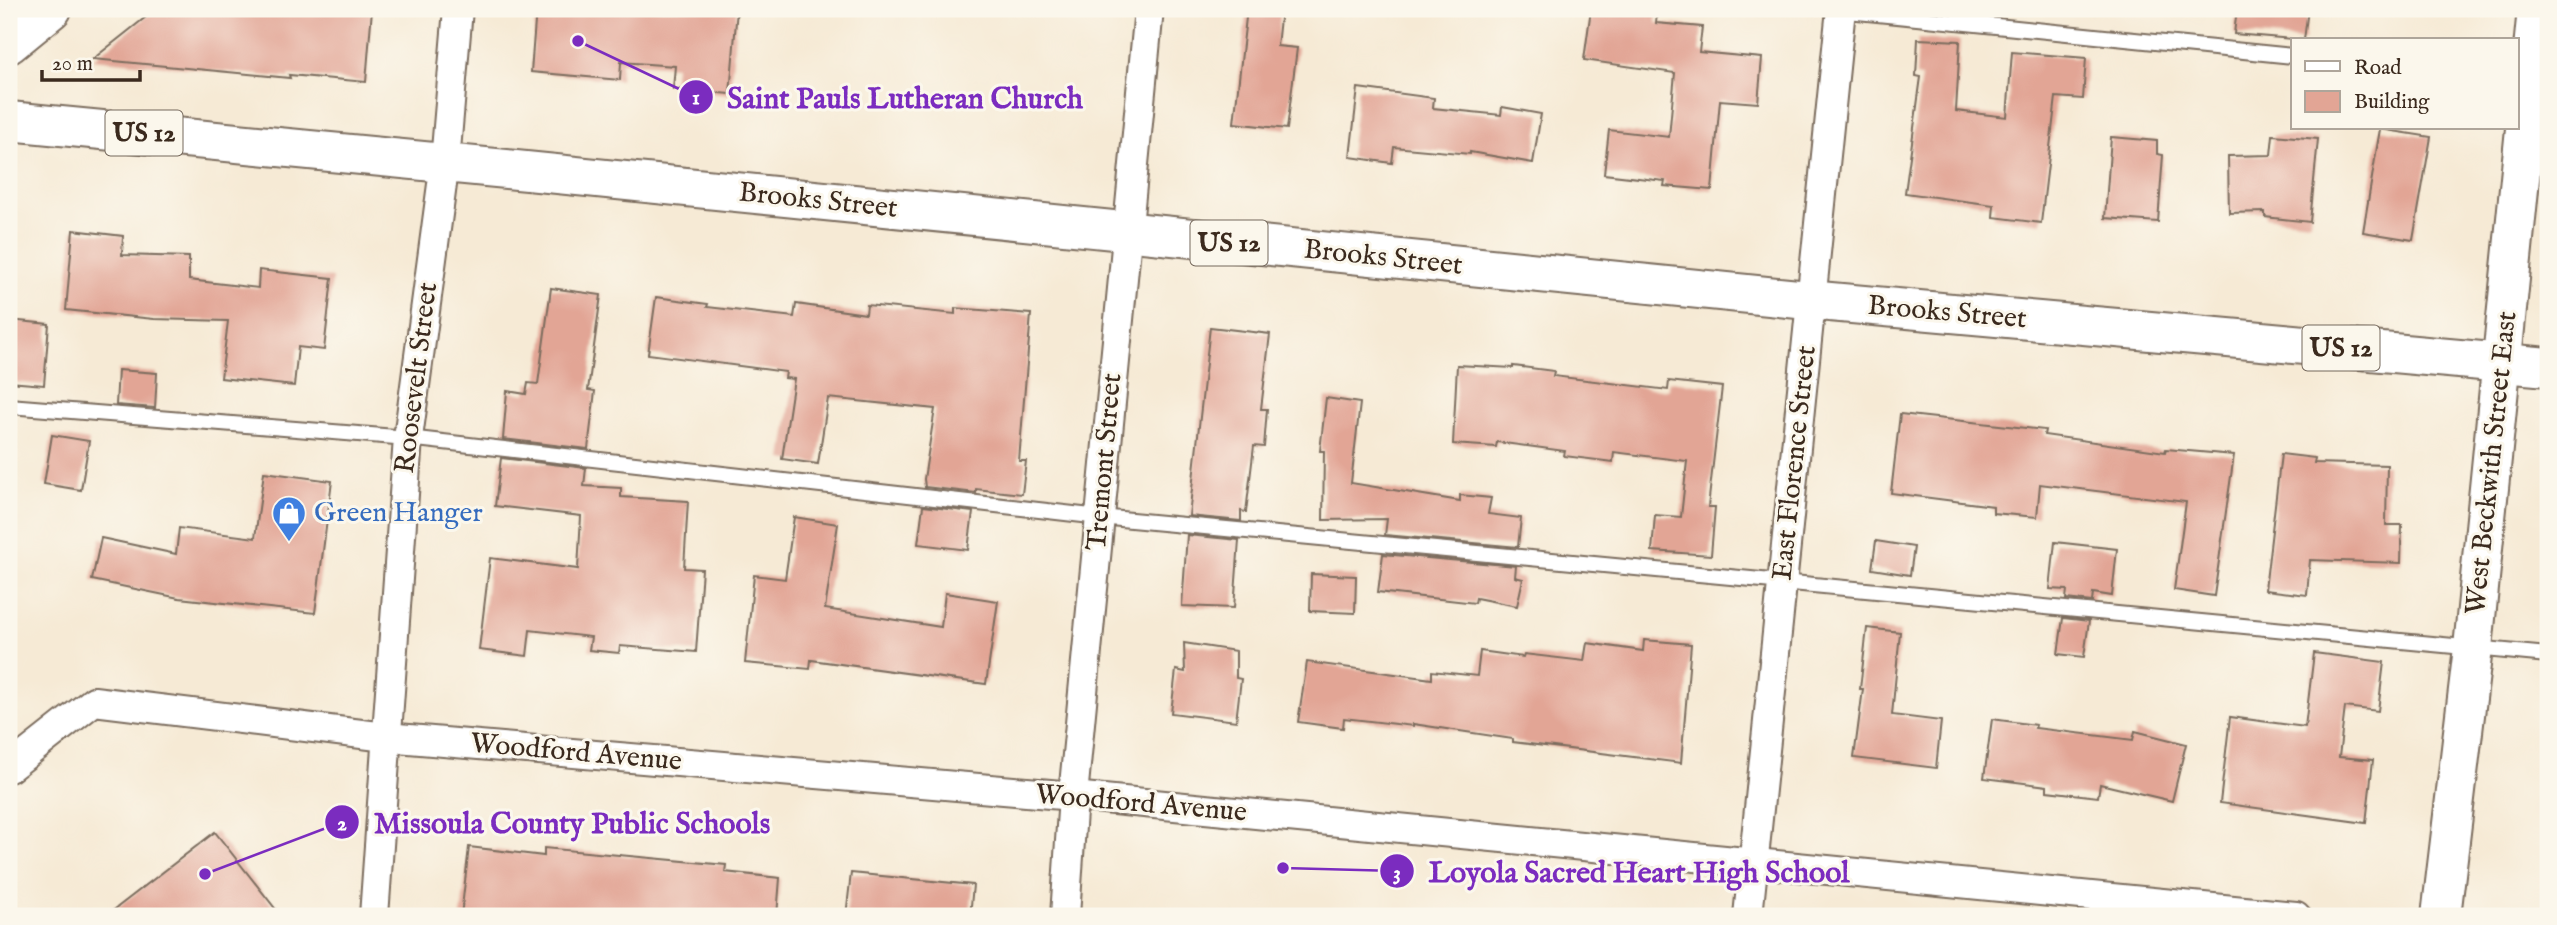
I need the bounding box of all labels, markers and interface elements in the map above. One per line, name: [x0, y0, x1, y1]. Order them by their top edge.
scale bar: [42, 38, 140, 82]
legend: [2291, 38, 2518, 130]
text: 20 m: [52, 51, 93, 78]
text: Road: [2354, 55, 2402, 82]
callout: Saint Pauls Lutheran Church: [678, 72, 1097, 123]
text: Saint Pauls Lutheran Church: [727, 81, 1084, 119]
text: 1: [692, 85, 700, 112]
text: Building: [2354, 89, 2430, 116]
road number: US 12: [106, 110, 182, 156]
street label: Brooks Street: [737, 175, 899, 227]
road number: US 12: [1190, 220, 1268, 266]
street label: Brooks Street: [1302, 232, 1464, 284]
street label: Roosevelt Street: [388, 280, 446, 475]
street label: Brooks Street: [1866, 289, 2028, 337]
street label: West Beckwith Street East: [2459, 309, 2525, 616]
road number: US 12: [2302, 326, 2380, 370]
street label: East Florence Street: [1765, 343, 1825, 582]
street label: Tremont Street: [1080, 371, 1130, 552]
shop icon: Green Hanger: [270, 494, 308, 543]
place label: Green Hanger: [314, 496, 483, 531]
street label: Woodford Avenue: [469, 726, 683, 780]
street label: Woodford Avenue: [1034, 777, 1248, 831]
callout: Missoula County Public Schools: [324, 797, 784, 848]
text: Missoula County Public Schools: [374, 806, 770, 844]
text: 2: [337, 811, 347, 838]
callout: Loyola Sacred Heart High School: [1380, 846, 1864, 897]
text: Loyola Sacred Heart High School: [1428, 855, 1850, 893]
text: 3: [1393, 860, 1401, 887]

